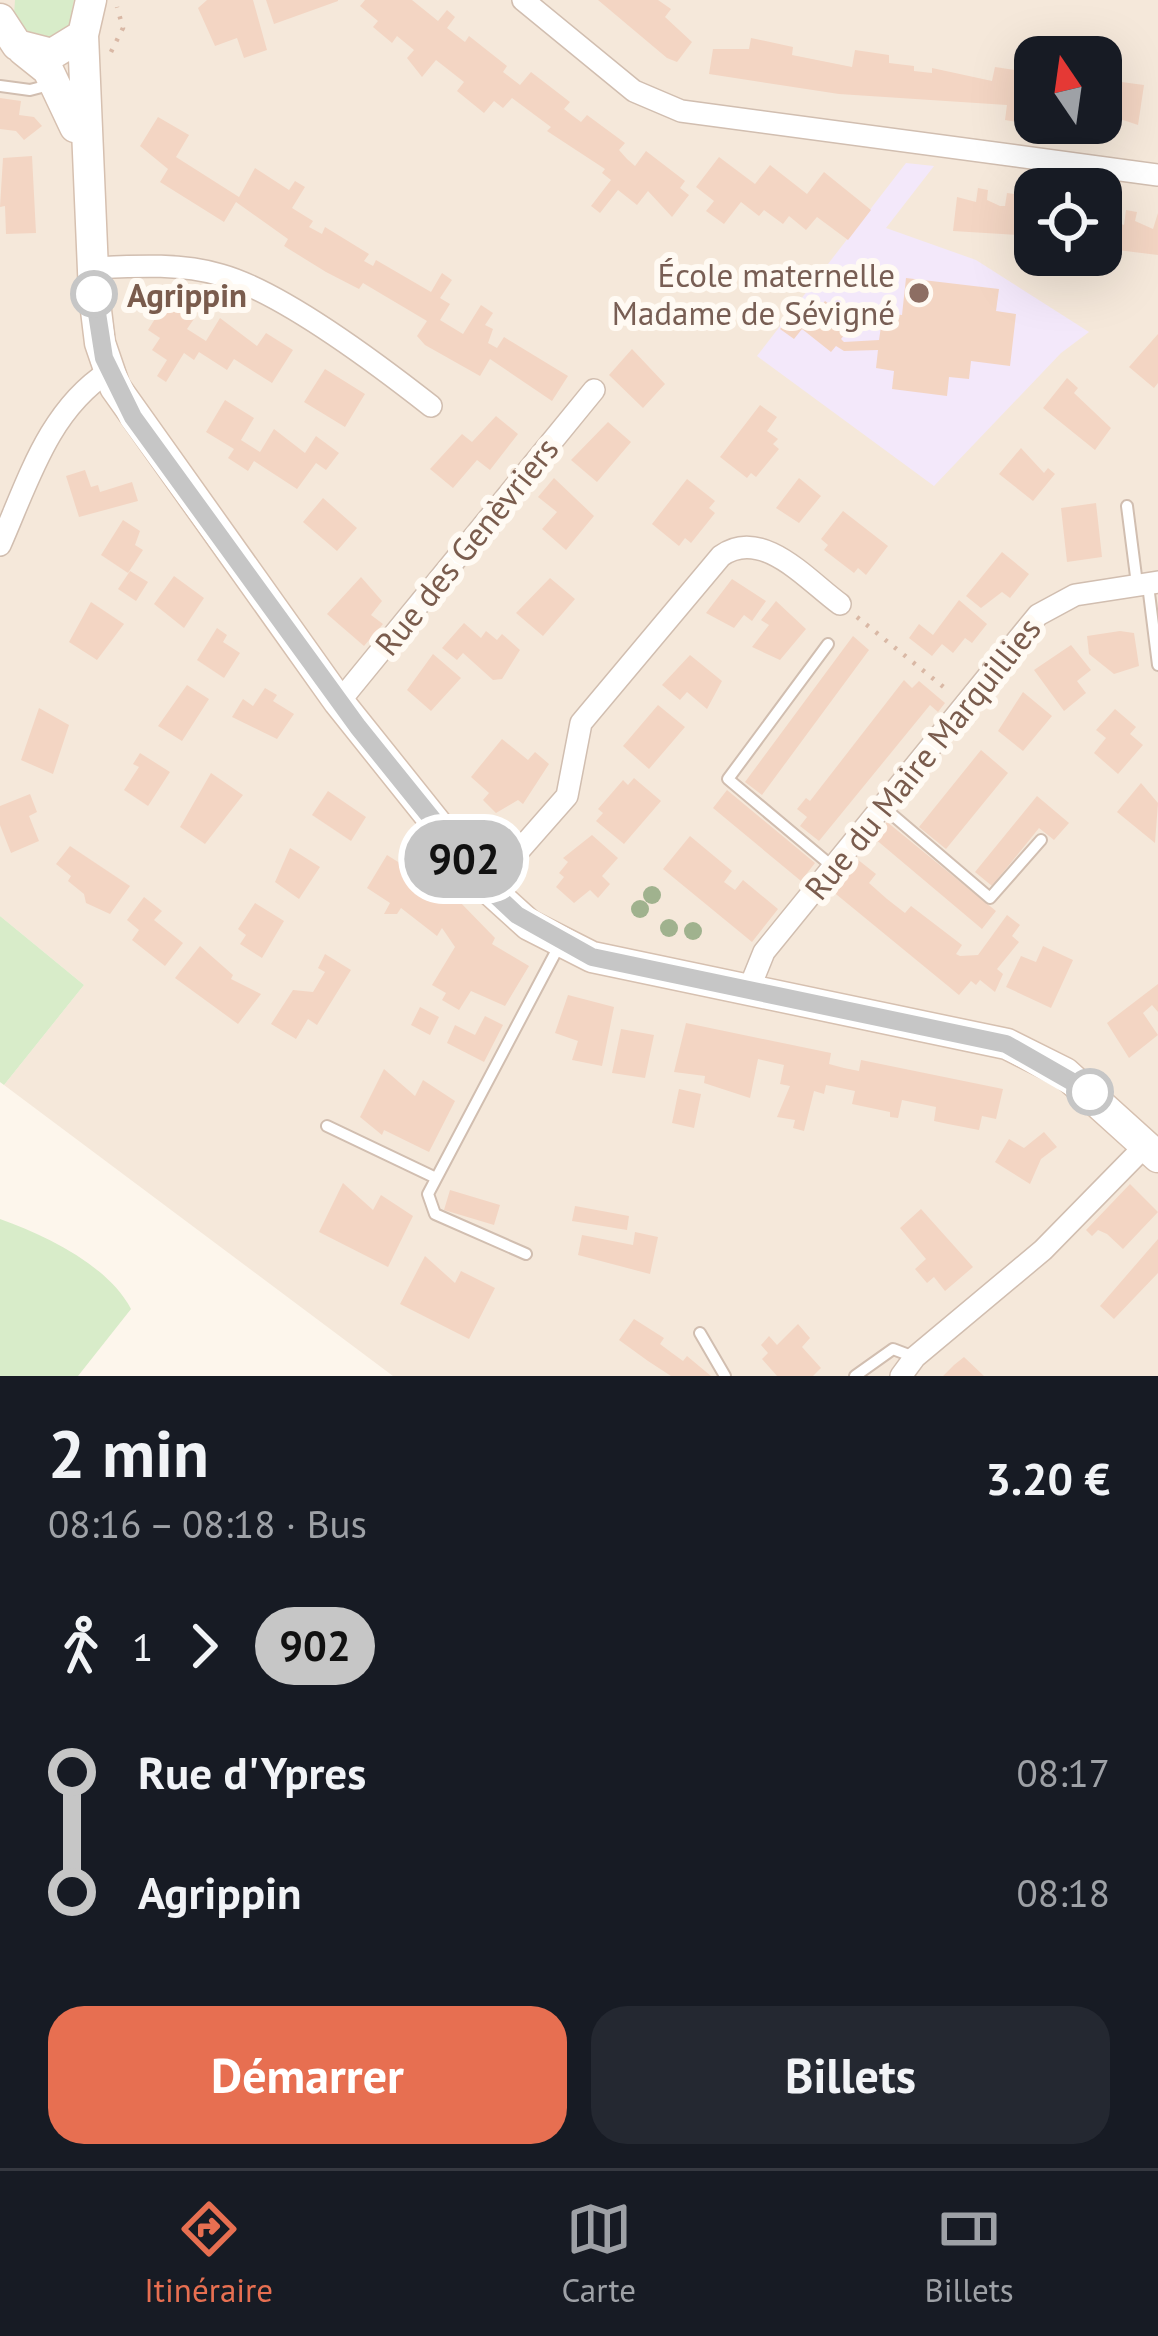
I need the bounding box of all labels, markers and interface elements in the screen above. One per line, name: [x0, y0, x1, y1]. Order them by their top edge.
north arrow: [1014, 36, 1122, 144]
map controls: [1014, 36, 1122, 276]
button: locate: [1014, 168, 1122, 276]
place label: École maternelle Madame de Sévigné: [612, 253, 895, 334]
marker: Agrippin: [72, 272, 116, 316]
place label: Agrippin: [127, 273, 247, 316]
marker: École maternelle Madame de Sévigné: [906, 280, 932, 306]
street label: Rue des Genèvriers: [365, 428, 567, 664]
street label: Rue du Maire Marquillies: [795, 608, 1049, 908]
line badge: 902: [395, 820, 533, 898]
text: 902: [428, 831, 500, 886]
unlabelled marker: [1068, 1070, 1112, 1114]
text: 2 min: [48, 1410, 209, 1495]
text: 3.20 €: [985, 1449, 1110, 1507]
text: 08:16 – 08:18 · Bus: [48, 1498, 367, 1549]
icon: walk: [48, 1613, 114, 1679]
icon: forward: [171, 1613, 237, 1679]
text: 902: [279, 1618, 351, 1673]
text: 1: [132, 1621, 153, 1672]
text: Rue d'Ypres: [138, 1743, 366, 1801]
text: 08:17: [1016, 1747, 1110, 1798]
text: Agrippin: [138, 1863, 302, 1921]
text: 08:18: [1016, 1867, 1110, 1918]
button: Démarrer: [48, 2006, 567, 2144]
button: Billets: [591, 2006, 1110, 2144]
tab: Itinéraire: [144, 2196, 273, 2311]
tab: Carte: [562, 2196, 636, 2311]
tab: Billets: [925, 2196, 1014, 2311]

